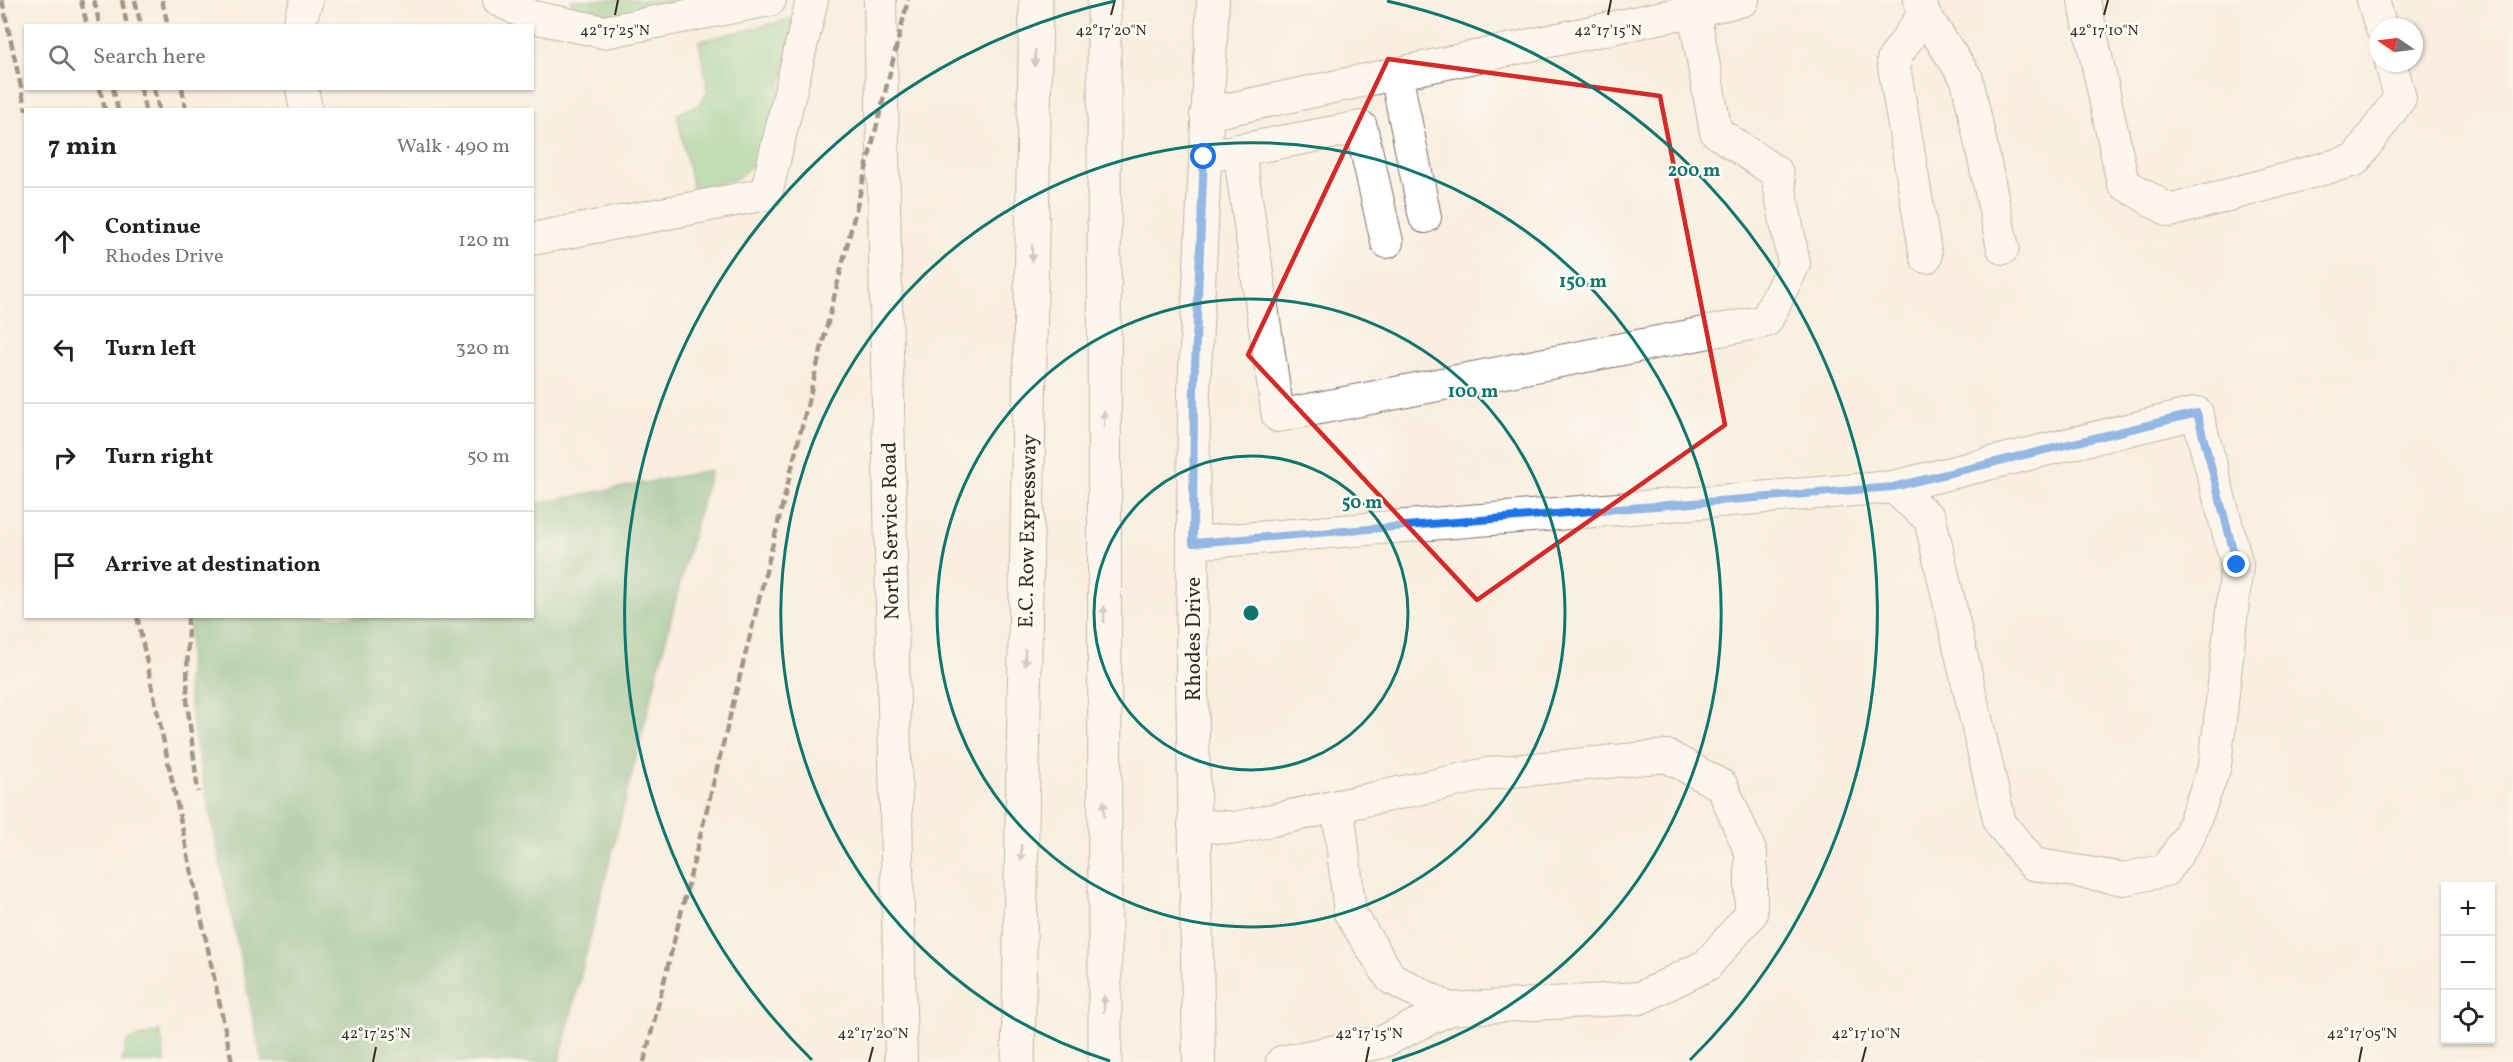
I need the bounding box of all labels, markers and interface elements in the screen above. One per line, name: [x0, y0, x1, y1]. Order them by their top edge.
north arrow: [2369, 18, 2423, 72]
text: 42°17'25"N: [580, 21, 650, 42]
text: 42°17'20"N: [1075, 21, 1147, 42]
text: 42°17'15"N: [1574, 21, 1642, 42]
text: 42°17'10"N: [2069, 21, 2139, 42]
search box: [24, 24, 534, 90]
icon: search: [45, 41, 78, 74]
text: Search here: [93, 42, 206, 73]
one-way arrow: [1030, 49, 1040, 68]
text: 7 min: [48, 129, 117, 165]
text: Walk · 490 m: [397, 133, 510, 161]
route start: [1190, 143, 1216, 169]
text: 200 m: [1668, 159, 1720, 184]
text: Continue: [105, 212, 201, 243]
icon: ahead: [48, 225, 81, 258]
text: 120 m: [458, 227, 510, 255]
text: Rhodes Drive: [105, 243, 223, 271]
one-way arrow: [1027, 244, 1037, 263]
text: 150 m: [1559, 270, 1607, 295]
icon: left: [48, 333, 81, 366]
text: Turn left: [105, 334, 196, 365]
text: 320 m: [455, 335, 510, 363]
text: 100 m: [1448, 380, 1498, 405]
one-way arrow: [1099, 409, 1109, 428]
street label: E.C. Row Expressway: [1012, 433, 1045, 628]
icon: right: [48, 441, 81, 474]
text: Turn right: [105, 442, 213, 473]
street label: North Service Road: [875, 442, 908, 620]
text: 50 m: [467, 443, 510, 471]
text: 50 m: [1342, 491, 1382, 516]
icon: arrive: [48, 549, 81, 582]
text: Arrive at destination: [105, 550, 321, 581]
route end: [2223, 551, 2249, 577]
street label: Rhodes Drive: [1180, 577, 1209, 701]
centre of rings: [1241, 603, 1261, 623]
one-way arrow: [1099, 604, 1109, 623]
one-way arrow: [1020, 649, 1030, 668]
one-way arrow: [1099, 799, 1109, 818]
one-way arrow: [1017, 844, 1026, 863]
map controls: [2441, 882, 2495, 1044]
button: +: [2441, 882, 2495, 936]
button: −: [2441, 936, 2495, 990]
button: locate: [2441, 990, 2495, 1044]
one-way arrow: [1099, 994, 1109, 1013]
text: 42°17'25"N: [341, 1024, 411, 1045]
text: 42°17'20"N: [837, 1024, 909, 1045]
text: 42°17'15"N: [1335, 1024, 1403, 1045]
text: 42°17'10"N: [1831, 1024, 1901, 1045]
text: 42°17'05"N: [2327, 1024, 2397, 1045]

